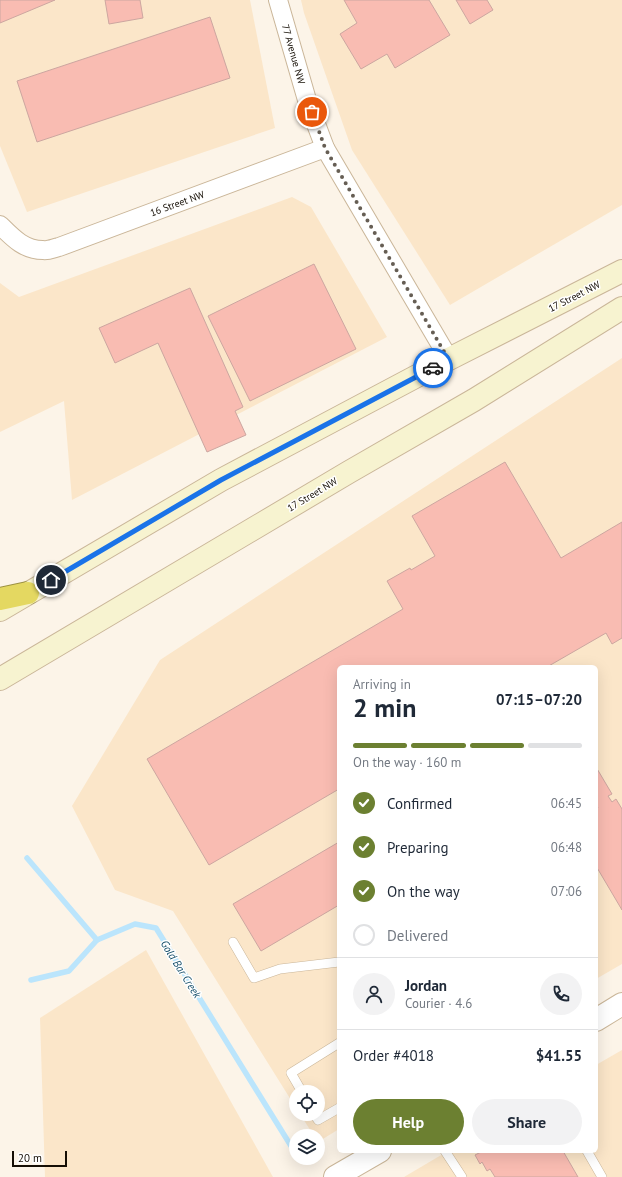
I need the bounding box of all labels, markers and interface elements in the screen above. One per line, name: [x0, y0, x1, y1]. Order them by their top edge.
street label: 77 Avenue NW: [279, 23, 308, 86]
pin: [295, 95, 329, 129]
icon: bag: [301, 101, 323, 123]
street label: 16 Street NW: [148, 187, 207, 219]
street label: 17 Street NW: [546, 278, 603, 315]
courier: [413, 348, 453, 388]
icon: car: [422, 357, 444, 379]
street label: 17 Street NW: [285, 474, 340, 514]
pin: [34, 563, 68, 597]
icon: home: [40, 569, 62, 591]
text: Arriving in: [353, 676, 411, 693]
text: 07:15–07:20: [496, 690, 582, 709]
text: 2 min: [353, 691, 416, 724]
text: On the way · 160 m: [353, 754, 461, 771]
icon: check: [353, 792, 375, 814]
text: Confirmed: [387, 794, 452, 813]
text: 06:45: [551, 795, 582, 812]
icon: check: [353, 836, 375, 858]
text: Preparing: [387, 838, 449, 857]
text: 06:48: [551, 839, 582, 856]
icon: check: [353, 880, 375, 902]
text: On the way: [387, 882, 460, 901]
text: 07:06: [551, 883, 582, 900]
text: Delivered: [387, 926, 448, 945]
water label: Gold Bar Creek: [158, 937, 205, 1001]
button: person: [353, 973, 395, 1015]
button: phone: [540, 973, 582, 1015]
text: Jordan: [405, 976, 447, 995]
text: Courier · 4.6: [405, 995, 472, 1012]
text: Order #4018: [353, 1046, 434, 1065]
text: $41.55: [536, 1046, 582, 1065]
map controls: [289, 1085, 325, 1165]
button: locate: [289, 1085, 325, 1121]
button: Help: [353, 1099, 464, 1145]
button: Share: [472, 1099, 582, 1145]
button: layers: [289, 1129, 325, 1165]
scale bar: [12, 1149, 67, 1168]
text: 20 m: [18, 1151, 42, 1165]

